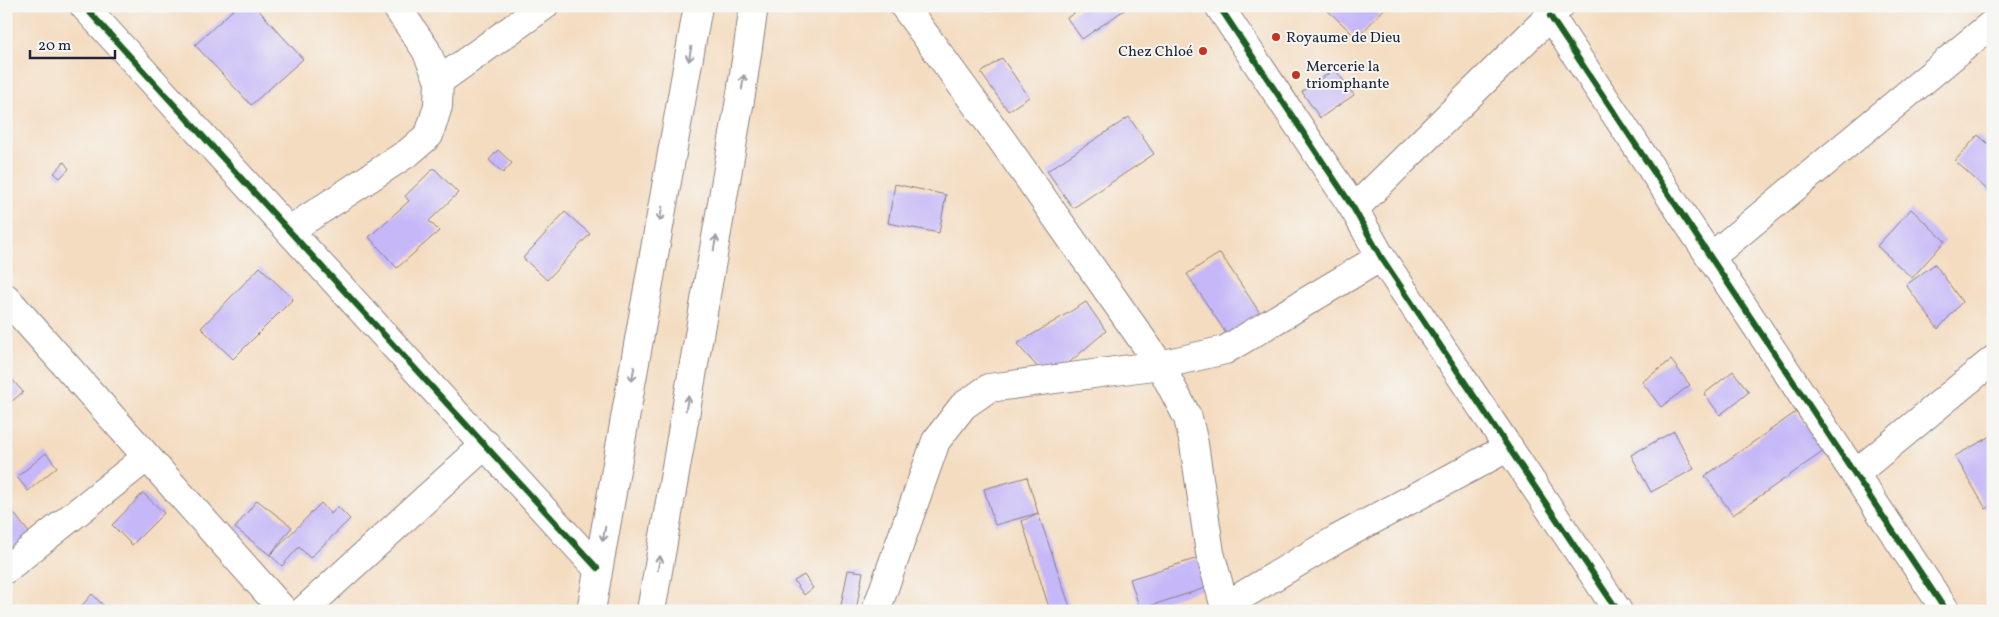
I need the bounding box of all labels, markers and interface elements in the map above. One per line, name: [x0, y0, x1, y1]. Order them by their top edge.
scale bar: [30, 28, 115, 60]
place label: Royaume de Dieu: [1286, 28, 1401, 49]
marker: Royaume de Dieu: [1270, 31, 1282, 43]
text: 20 m: [38, 36, 71, 57]
place label: Chez Chloé: [1118, 42, 1193, 63]
marker: Chez Chloé: [1197, 45, 1209, 57]
one-way arrow: [684, 46, 694, 62]
place label: Mercerie la triomphante: [1306, 57, 1389, 95]
marker: Mercerie la triomphante: [1290, 69, 1302, 81]
one-way arrow: [738, 75, 748, 91]
one-way arrow: [656, 206, 666, 222]
one-way arrow: [711, 235, 721, 251]
one-way arrow: [627, 366, 637, 382]
one-way arrow: [683, 395, 693, 411]
one-way arrow: [598, 526, 608, 542]
one-way arrow: [655, 555, 665, 571]

